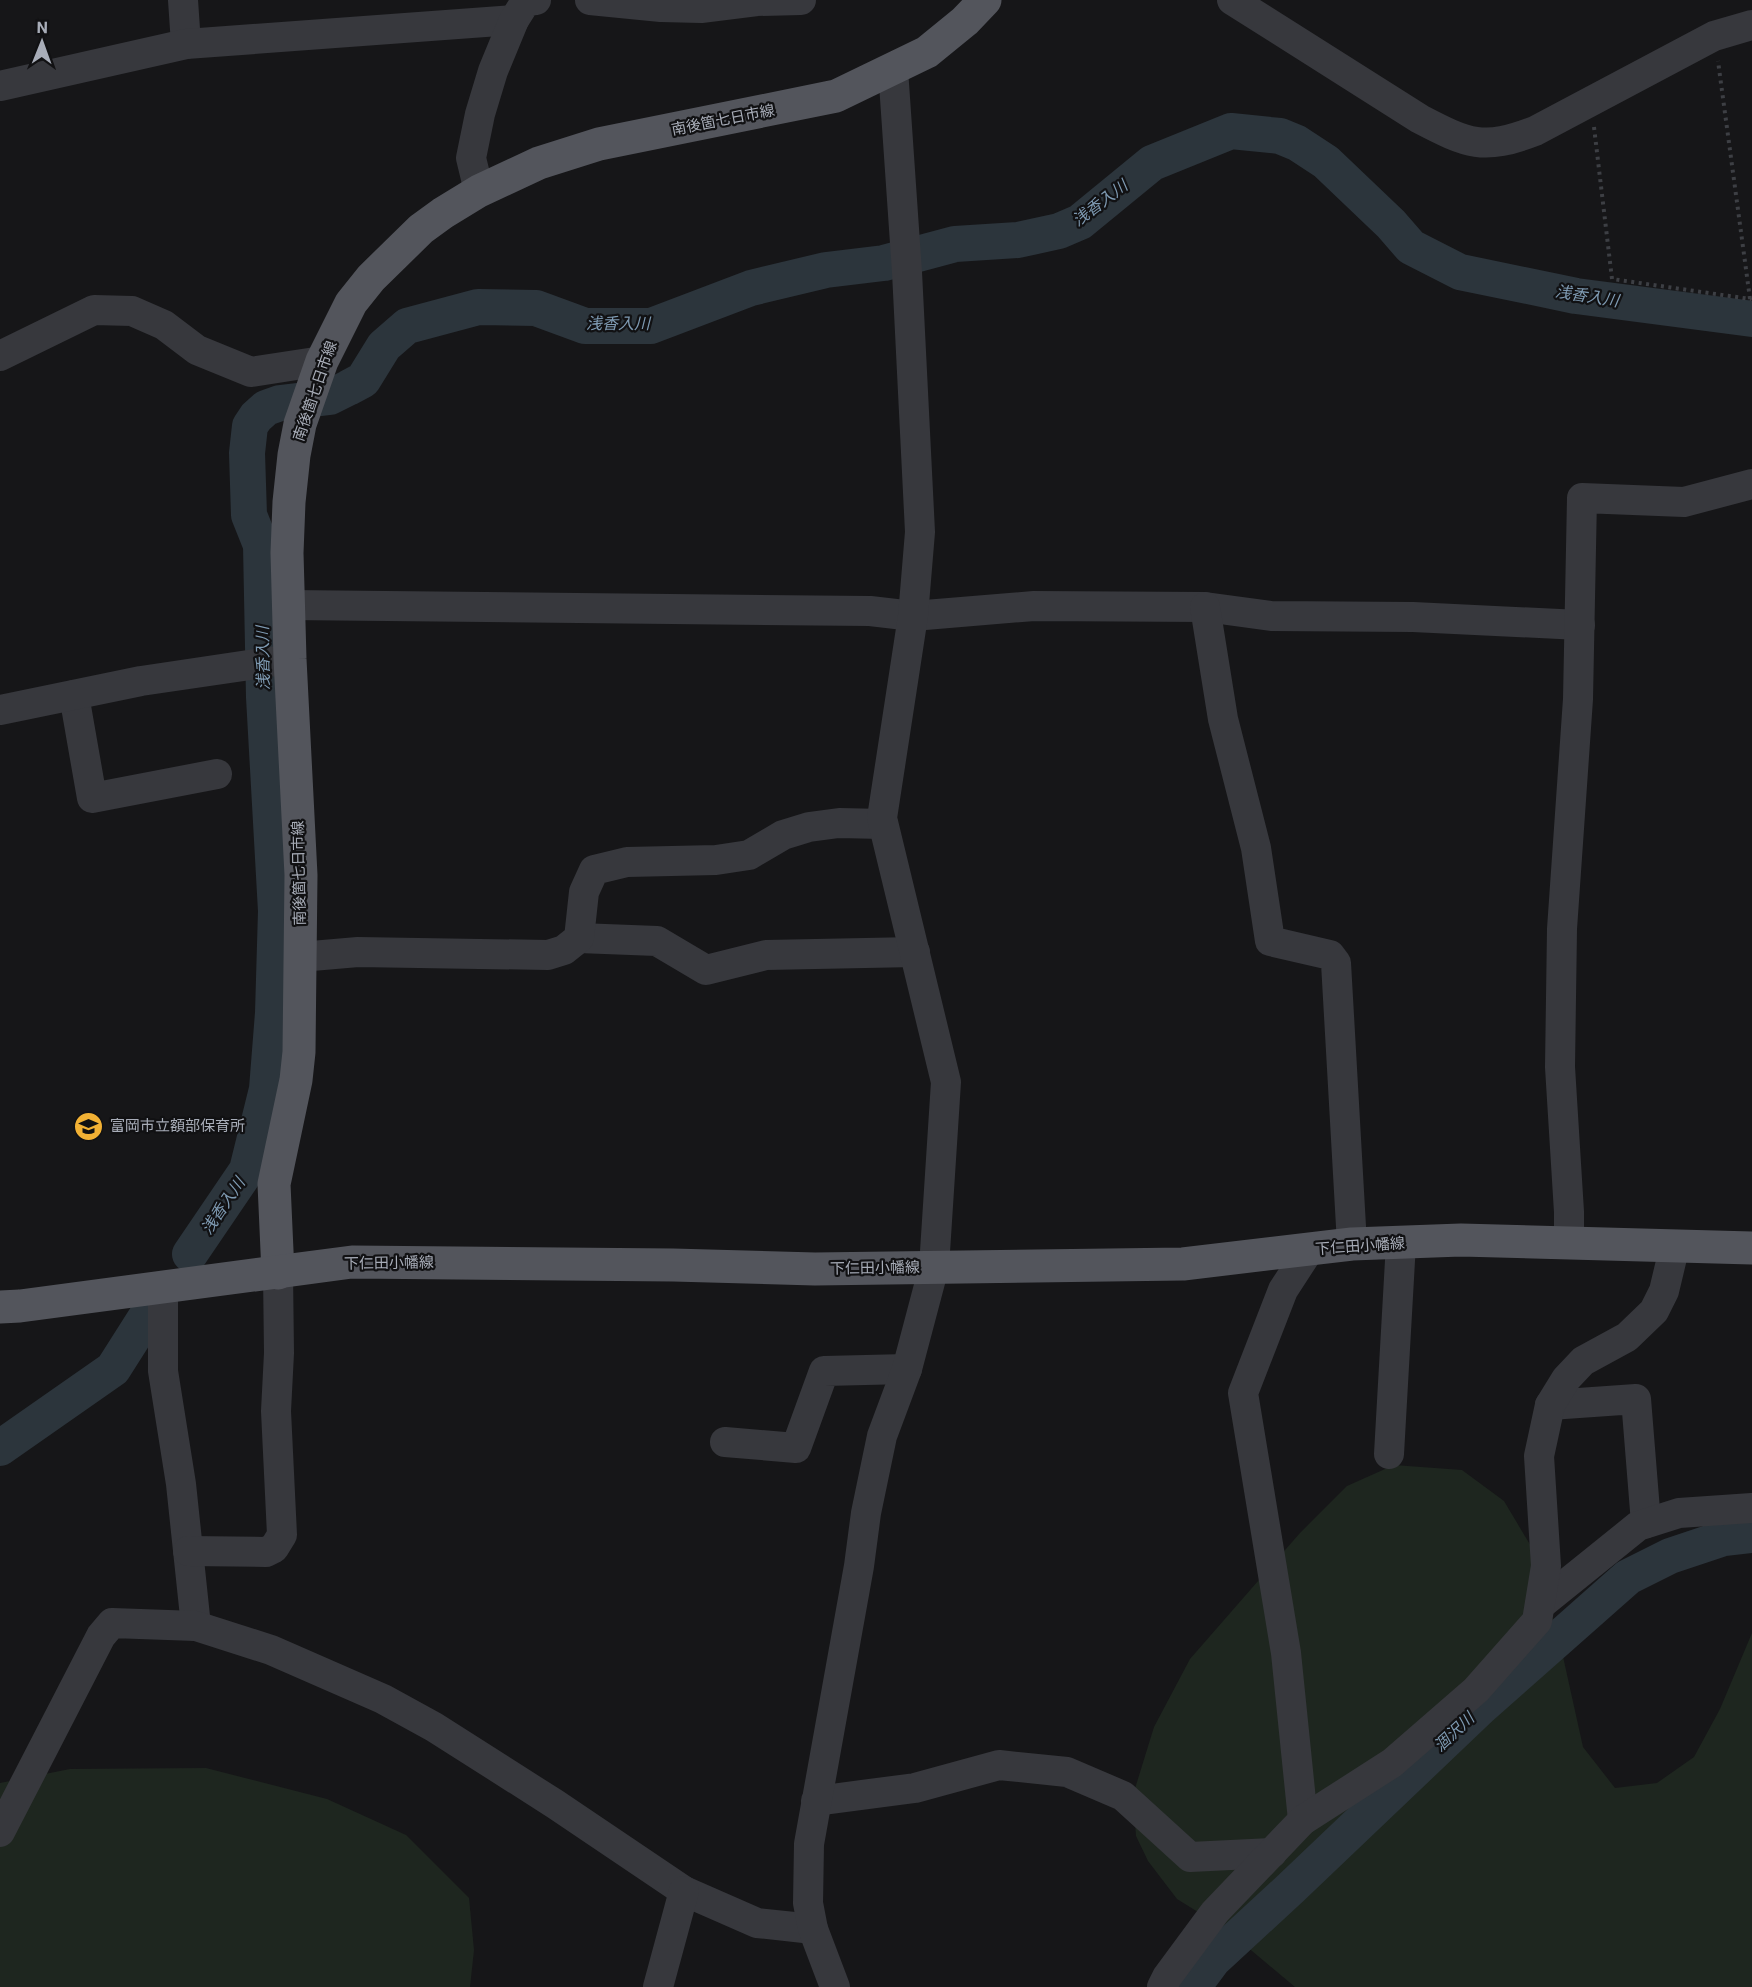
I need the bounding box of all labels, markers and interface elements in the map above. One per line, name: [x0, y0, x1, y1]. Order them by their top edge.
north arrow: [12, 12, 72, 72]
text: N: [36, 18, 48, 37]
street label: 南後箇七日市線: [670, 101, 776, 139]
water label: 浅香入川: [1069, 175, 1133, 230]
water label: 浅香入川: [1554, 282, 1622, 311]
water label: 浅香入川: [586, 314, 652, 333]
street label: 南後箇七日市線: [289, 338, 341, 444]
water label: 浅香入川: [253, 624, 273, 690]
street label: 南後箇七日市線: [289, 820, 309, 926]
school or university icon: 富岡市立額部保育所: [73, 1110, 105, 1142]
place label: 富岡市立額部保育所: [110, 1117, 245, 1135]
water label: 浅香入川: [197, 1173, 250, 1238]
street label: 下仁田小幡線: [1314, 1234, 1406, 1258]
street label: 下仁田小幡線: [344, 1253, 434, 1273]
street label: 下仁田小幡線: [830, 1258, 920, 1278]
water label: 涸沢川: [1430, 1707, 1479, 1755]

